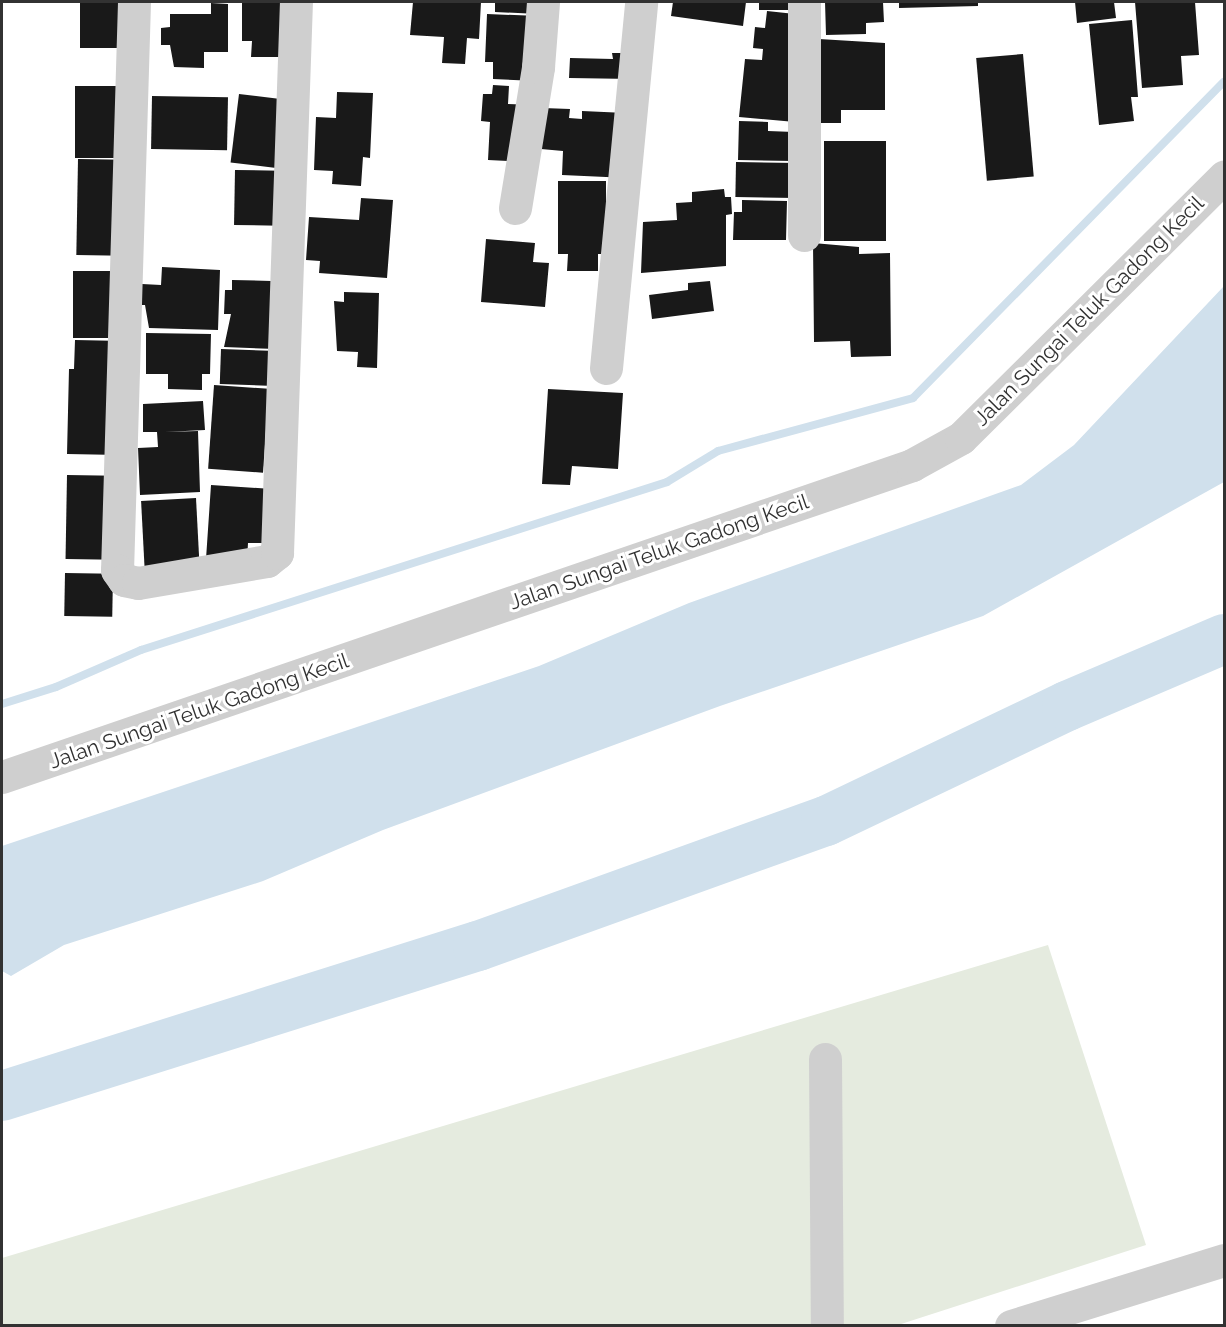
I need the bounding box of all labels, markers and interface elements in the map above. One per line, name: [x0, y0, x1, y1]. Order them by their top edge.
street label: Jalan Sungai Teluk Gadong Kecil: [969, 191, 1209, 431]
street label: Jalan Sungai Teluk Gadong Kecil: [506, 489, 812, 615]
street label: Jalan Sungai Teluk Gadong Kecil: [46, 648, 352, 774]

